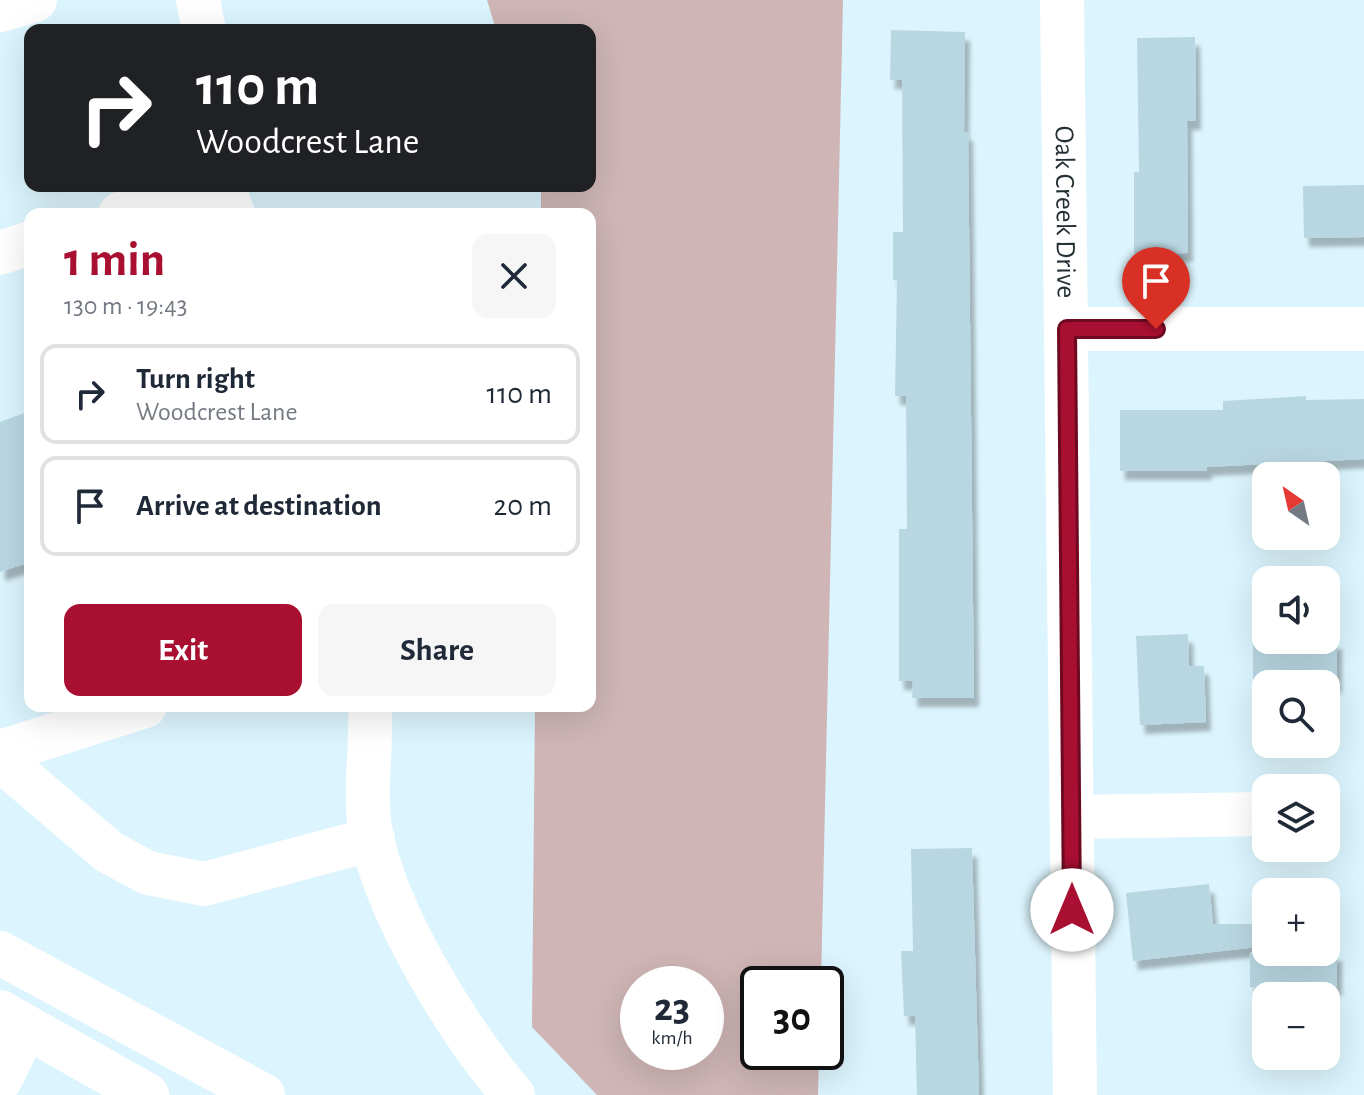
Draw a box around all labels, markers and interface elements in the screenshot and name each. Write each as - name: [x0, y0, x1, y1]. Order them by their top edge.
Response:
- icon: right: [64, 56, 168, 160]
- text: 110 m: [196, 59, 319, 115]
- text: Woodcrest Lane: [196, 124, 419, 160]
- street label: Oak Creek Drive: [1049, 125, 1080, 298]
- button: close: [472, 234, 556, 318]
- text: 1 min: [64, 237, 165, 285]
- pin: [1122, 247, 1190, 329]
- icon: arrive: [1134, 259, 1178, 303]
- text: 130 m · 19:43: [64, 293, 187, 319]
- text: Turn right: [136, 364, 255, 394]
- icon: right: [68, 372, 112, 416]
- text: 110 m: [487, 379, 552, 409]
- text: Woodcrest Lane: [136, 399, 297, 425]
- north arrow: [1252, 462, 1340, 550]
- map controls: [1252, 462, 1340, 1070]
- icon: arrive: [68, 484, 112, 528]
- text: Arrive at destination: [136, 491, 382, 521]
- text: 20 m: [494, 491, 552, 521]
- button: sound: [1252, 566, 1340, 654]
- button: Exit: [64, 604, 302, 696]
- button: Share: [318, 604, 556, 696]
- button: search: [1252, 670, 1340, 758]
- button: layers: [1252, 774, 1340, 862]
- position arrow: [1030, 868, 1114, 952]
- button: +: [1252, 878, 1340, 966]
- speed limit sign: 30: [740, 966, 844, 1070]
- button: −: [1252, 982, 1340, 1070]
- text: 23: [654, 988, 690, 1028]
- text: km/h: [651, 1028, 693, 1048]

